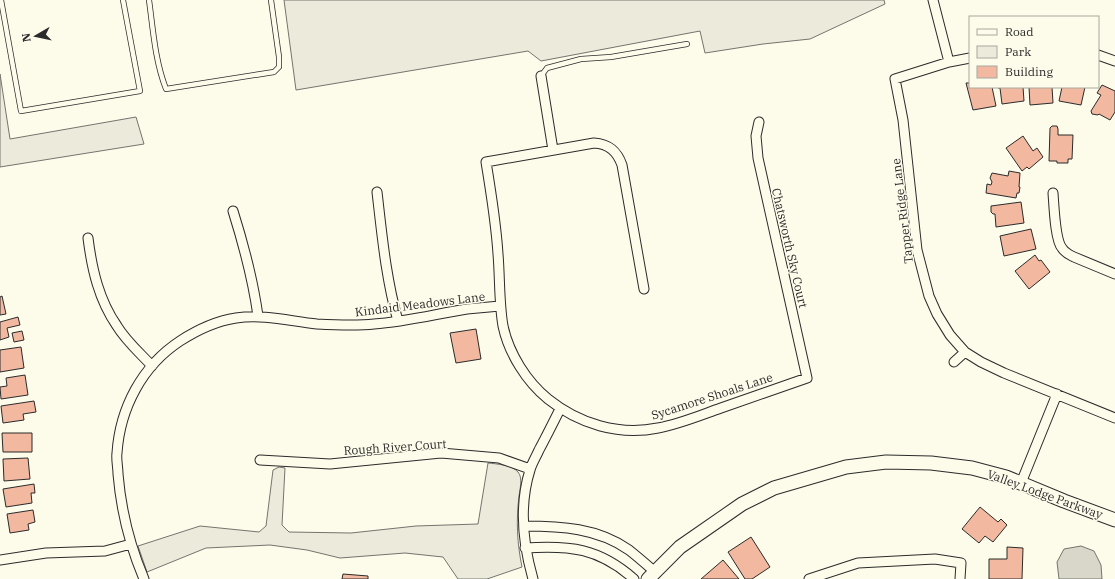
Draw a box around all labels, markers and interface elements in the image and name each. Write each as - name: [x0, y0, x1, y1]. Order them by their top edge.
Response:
- north arrow: [16, 16, 56, 56]
- legend: [969, 16, 1099, 88]
- text: Road: [1005, 24, 1034, 39]
- text: N: [18, 32, 34, 43]
- text: Park: [1005, 44, 1031, 59]
- text: Building: [1005, 64, 1053, 79]
- street label: Tapper Ridge Lane: [888, 158, 916, 264]
- street label: Chatsworth Sky Court: [769, 187, 811, 309]
- street label: Kindaid Meadows Lane: [354, 289, 486, 319]
- street label: Sycamore Shoals Lane: [649, 369, 775, 423]
- street label: Rough River Court: [343, 436, 447, 458]
- street label: Valley Lodge Parkway: [985, 466, 1105, 522]

